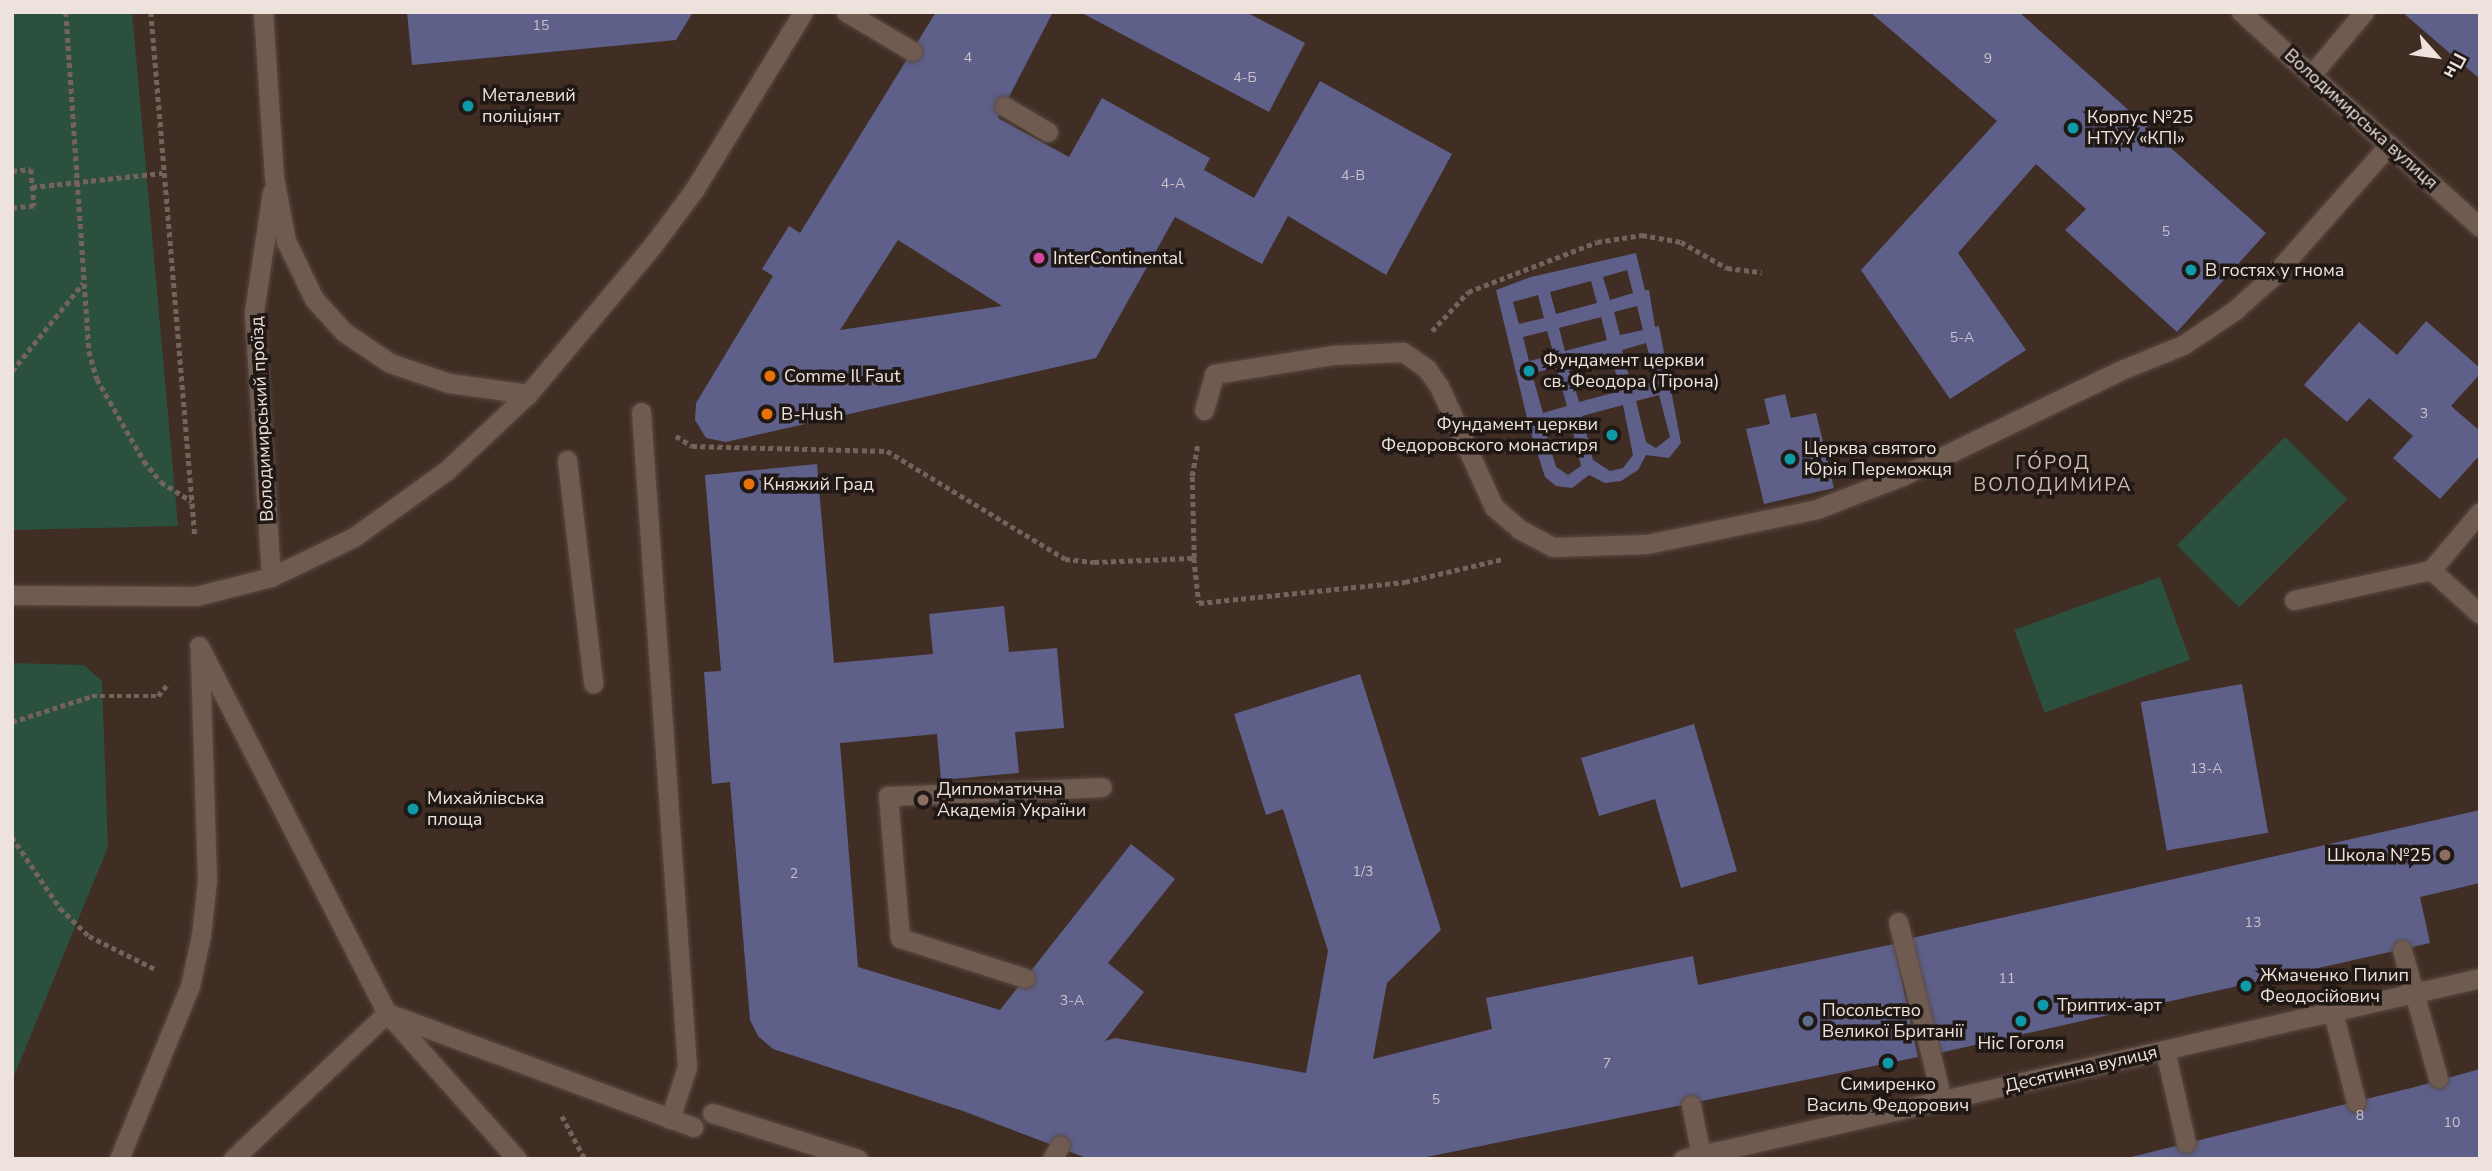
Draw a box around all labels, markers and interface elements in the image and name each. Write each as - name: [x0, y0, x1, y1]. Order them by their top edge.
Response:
- house number: 15: [533, 18, 549, 34]
- north arrow: [2401, 21, 2471, 91]
- street label: Володимирська вулиця: [2280, 44, 2442, 194]
- text: Пн: [2437, 48, 2472, 83]
- house number: 4: [964, 50, 972, 66]
- house number: 9: [1984, 51, 1992, 67]
- house number: 4-Б: [1233, 70, 1257, 86]
- place label: Металевий поліціянт: [482, 85, 576, 128]
- marker: Металевий поліціянт: [460, 98, 476, 114]
- place label: Корпус №25 НТУУ «КПІ»: [2087, 107, 2193, 150]
- marker: Корпус №25 НТУУ «КПІ»: [2065, 120, 2081, 136]
- house number: 4-В: [1341, 168, 1365, 184]
- house number: 4-А: [1161, 176, 1185, 192]
- house number: 5: [2162, 224, 2170, 240]
- place label: InterContinental: [1053, 247, 1183, 269]
- marker: InterContinental: [1031, 250, 1047, 266]
- place label: В гостях у гнома: [2205, 259, 2344, 281]
- marker: В гостях у гнома: [2183, 262, 2199, 278]
- street label: Володимирський проїзд: [246, 316, 278, 522]
- house number: 5-А: [1950, 330, 1974, 346]
- place label: Фундамент церкви св. Феодора (Тірона): [1543, 350, 1719, 392]
- marker: Фундамент церкви св. Феодора (Тірона): [1521, 363, 1537, 379]
- place label: Comme Il Faut: [784, 365, 901, 387]
- marker: Comme Il Faut: [762, 368, 778, 384]
- place label: B-Hush: [781, 403, 843, 425]
- marker: B-Hush: [759, 406, 775, 422]
- house number: 3: [2420, 406, 2428, 422]
- place label: Фундамент церкви Федоровского монастиря: [1381, 414, 1598, 457]
- marker: Фундамент церкви Федоровского монастиря: [1604, 427, 1620, 443]
- place label: Церква святого Юрія Переможця: [1804, 438, 1952, 480]
- marker: Церква святого Юрія Переможця: [1782, 451, 1798, 467]
- district label: ГО́РОД ВОЛОДИМИРА: [1975, 453, 2131, 497]
- place label: Княжий Град: [763, 473, 874, 495]
- marker: Княжий Град: [741, 476, 757, 492]
- house number: 13-А: [2190, 761, 2222, 777]
- place label: Дипломатична Академія України: [937, 779, 1086, 822]
- place label: Михайлівська площа: [427, 788, 545, 830]
- marker: Дипломатична Академія України: [915, 792, 931, 808]
- marker: Михайлівська площа: [405, 801, 421, 817]
- place label: Школа №25: [2327, 844, 2431, 866]
- marker: Школа №25: [2437, 847, 2453, 863]
- house number: 1/3: [1353, 864, 1373, 880]
- house number: 2: [790, 866, 798, 882]
- house number: 13: [2245, 915, 2261, 931]
- place label: Жмаченко Пилип Феодосійович: [2260, 965, 2409, 1007]
- house number: 11: [1999, 971, 2015, 987]
- marker: Жмаченко Пилип Феодосійович: [2238, 978, 2254, 994]
- house number: 3-А: [1060, 993, 1084, 1009]
- place label: Триптих-арт: [2057, 994, 2162, 1016]
- marker: Триптих-арт: [2035, 997, 2051, 1013]
- place label: Посольство Великої Британії: [1822, 1000, 1963, 1042]
- marker: Посольство Великої Британії: [1800, 1013, 1816, 1029]
- marker: Ніс Гоголя: [2013, 1013, 2029, 1029]
- place label: Ніс Гоголя: [1978, 1032, 2064, 1054]
- street label: Десятинна вулиця: [2003, 1041, 2159, 1097]
- marker: Симиренко Василь Федорович: [1880, 1055, 1896, 1071]
- house number: 7: [1603, 1056, 1611, 1072]
- place label: Симиренко Василь Федорович: [1807, 1074, 1969, 1116]
- house number: 5: [1432, 1092, 1440, 1108]
- house number: 8: [2356, 1108, 2364, 1124]
- house number: 10: [2444, 1115, 2460, 1131]

